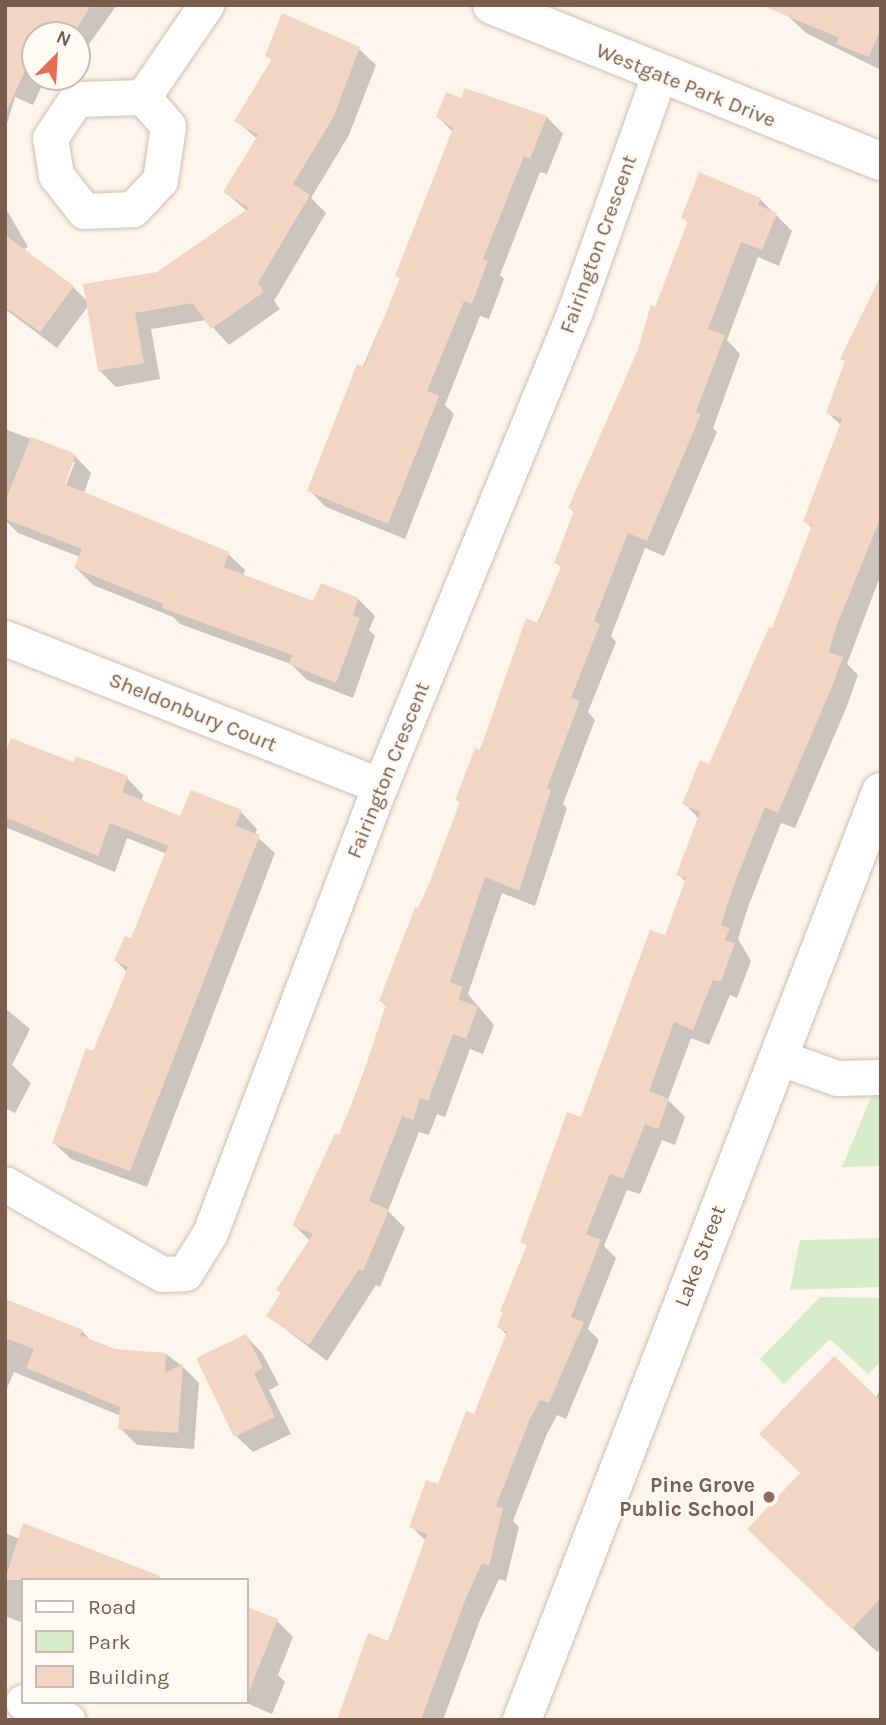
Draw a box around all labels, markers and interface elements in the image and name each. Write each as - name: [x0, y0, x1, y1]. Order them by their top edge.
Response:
- north arrow: [21, 21, 91, 91]
- text: N: [53, 26, 74, 51]
- street label: Westgate Park Drive: [592, 37, 780, 133]
- street label: Fairington Crescent: [554, 151, 642, 337]
- street label: Sheldonbury Court: [105, 667, 281, 757]
- street label: Fairington Crescent: [341, 678, 435, 862]
- street label: Lake Street: [669, 1202, 731, 1310]
- place label: Pine Grove Public School: [619, 1472, 755, 1522]
- marker: Pine Grove Public School: [761, 1489, 777, 1505]
- legend: [21, 1578, 248, 1704]
- text: Road: [88, 1595, 136, 1619]
- text: Park: [88, 1630, 131, 1654]
- text: Building: [88, 1665, 169, 1689]

